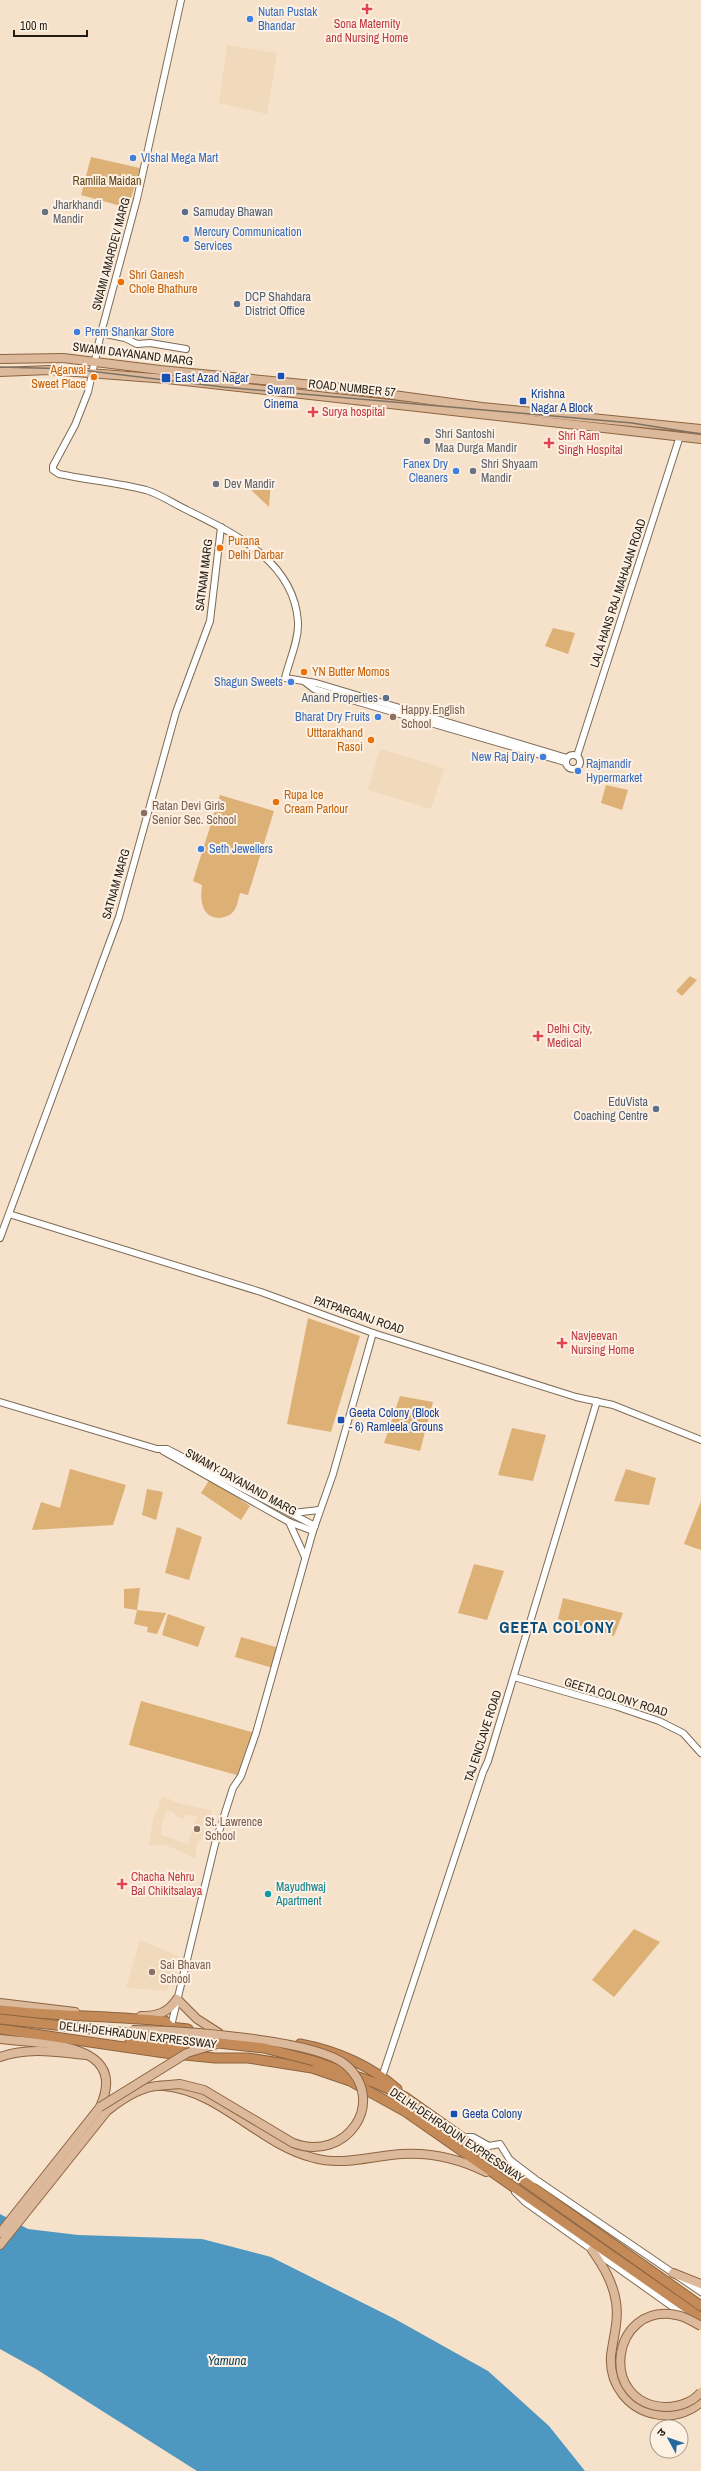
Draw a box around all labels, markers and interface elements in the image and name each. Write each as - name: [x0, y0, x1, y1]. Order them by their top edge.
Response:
- marker: Sona Maternity and Nursing Home: [361, 3, 373, 15]
- place label: Nutan Pustak Bhandar: [258, 4, 317, 34]
- scale bar: [14, 12, 87, 38]
- marker: Nutan Pustak Bhandar: [245, 14, 255, 24]
- place label: Sona Maternity and Nursing Home: [326, 16, 408, 46]
- text: 100 m: [20, 18, 47, 34]
- place label: VIshal Mega Mart: [141, 150, 218, 166]
- marker: VIshal Mega Mart: [128, 153, 138, 163]
- park label: Ramlila Maidan: [73, 173, 141, 189]
- street label: SWAMI AMARDEV MARG: [88, 196, 134, 312]
- place label: Jharkhandi Mandir: [53, 197, 102, 227]
- place label: Samuday Bhawan: [193, 204, 273, 220]
- marker: Jharkhandi Mandir: [40, 207, 50, 217]
- marker: Samuday Bhawan: [180, 207, 190, 217]
- place label: Mercury Communication Services: [194, 224, 302, 254]
- marker: Mercury Communication Services: [181, 234, 191, 244]
- place label: Shri Ganesh Chole Bhathure: [129, 267, 197, 297]
- marker: Shri Ganesh Chole Bhathure: [116, 277, 126, 287]
- place label: DCP Shahdara District Office: [245, 289, 312, 319]
- marker: DCP Shahdara District Office: [232, 299, 242, 309]
- place label: Prem Shankar Store: [85, 324, 174, 340]
- marker: Prem Shankar Store: [72, 327, 82, 337]
- street label: SWAMI DAYANAND MARG: [72, 339, 194, 369]
- place label: Agarwal Sweet Place: [31, 362, 86, 392]
- place label: East Azad Nagar: [175, 370, 250, 386]
- marker: Swarn Cinema: [276, 371, 286, 381]
- marker: Agarwal Sweet Place: [89, 372, 99, 382]
- marker: East Azad Nagar: [160, 372, 172, 384]
- street label: ROAD NUMBER 57: [308, 375, 397, 401]
- place label: Swarn Cinema: [264, 382, 299, 412]
- place label: Krishna Nagar A Block: [531, 386, 593, 416]
- marker: Krishna Nagar A Block: [518, 396, 528, 406]
- place label: Surya hospital: [322, 404, 385, 420]
- marker: Surya hospital: [307, 406, 319, 418]
- place label: Shri Santoshi Maa Durga Mandir: [435, 426, 518, 456]
- place label: Shri Ram Singh Hospital: [558, 428, 623, 458]
- marker: Shri Santoshi Maa Durga Mandir: [422, 436, 432, 446]
- marker: Shri Ram Singh Hospital: [543, 437, 555, 449]
- place label: Fanex Dry Cleaners: [403, 456, 448, 486]
- place label: Shri Shyaam Mandir: [481, 456, 538, 486]
- marker: Fanex Dry Cleaners: [451, 466, 461, 476]
- marker: Shri Shyaam Mandir: [468, 466, 478, 476]
- place label: Dev Mandir: [224, 476, 276, 492]
- marker: Dev Mandir: [211, 479, 221, 489]
- street label: LALA HANS RAJ MAHAJAN ROAD: [586, 516, 650, 670]
- place label: Purana Delhi Darbar: [228, 533, 285, 563]
- street label: SATNAM MARG: [192, 538, 216, 612]
- marker: Purana Delhi Darbar: [215, 543, 225, 553]
- place label: YN Butter Momos: [312, 664, 390, 680]
- marker: YN Butter Momos: [299, 667, 309, 677]
- place label: Shagun Sweets: [214, 674, 283, 690]
- marker: Shagun Sweets: [286, 677, 296, 687]
- place label: Anand Properties: [300, 690, 378, 706]
- marker: Anand Properties: [381, 693, 391, 703]
- place label: Happy English School: [401, 702, 465, 732]
- place label: Bharat Dry Fruits: [295, 709, 370, 725]
- marker: Bharat Dry Fruits: [373, 712, 383, 722]
- marker: Happy English School: [388, 712, 398, 722]
- place label: Utttarakhand Rasoi: [307, 725, 363, 755]
- marker: Utttarakhand Rasoi: [366, 735, 376, 745]
- place label: New Raj Dairy: [472, 749, 535, 765]
- marker: New Raj Dairy: [538, 752, 548, 762]
- place label: Rajmandir Hypermarket: [586, 756, 643, 786]
- marker: Rajmandir Hypermarket: [573, 766, 583, 776]
- place label: Rupa Ice Cream Parlour: [284, 787, 349, 817]
- marker: Rupa Ice Cream Parlour: [271, 797, 281, 807]
- place label: Ratan Devi Girls Senior Sec. School: [152, 798, 236, 828]
- marker: Ratan Devi Girls Senior Sec. School: [139, 808, 149, 818]
- place label: Seth Jewellers: [209, 841, 273, 857]
- marker: Seth Jewellers: [196, 844, 206, 854]
- street label: SATNAM MARG: [98, 847, 134, 921]
- place label: Delhi City, Medical: [547, 1021, 592, 1051]
- marker: Delhi City, Medical: [532, 1030, 544, 1042]
- place label: EduVista Coaching Centre: [574, 1094, 649, 1124]
- marker: EduVista Coaching Centre: [651, 1104, 661, 1114]
- street label: PATPARGANJ ROAD: [312, 1292, 406, 1338]
- place label: Navjeevan Nursing Home: [571, 1328, 634, 1358]
- marker: Navjeevan Nursing Home: [556, 1337, 568, 1349]
- place label: Geeta Colony (Block - 6) Ramleela Grouns: [349, 1405, 443, 1435]
- marker: Geeta Colony (Block - 6) Ramleela Grouns: [336, 1415, 346, 1425]
- street label: SWAMY DAYANAND MARG: [183, 1445, 299, 1519]
- district label: GEETA COLONY: [499, 1616, 615, 1638]
- street label: GEETA COLONY ROAD: [562, 1674, 670, 1720]
- street label: TAJ ENCLAVE ROAD: [461, 1688, 505, 1784]
- place label: St. Lawrence School: [205, 1814, 262, 1844]
- marker: St. Lawrence School: [192, 1824, 202, 1834]
- place label: Chacha Nehru Bal Chikitsalaya: [131, 1869, 203, 1899]
- marker: Chacha Nehru Bal Chikitsalaya: [116, 1878, 128, 1890]
- place label: Mayudhwaj Apartment: [275, 1879, 326, 1909]
- marker: Mayudhwaj Apartment: [263, 1889, 273, 1899]
- place label: Sai Bhavan School: [160, 1957, 211, 1987]
- marker: Sai Bhavan School: [147, 1967, 157, 1977]
- street label: DELHI-DEHRADUN EXPRESSWAY: [58, 2017, 218, 2053]
- street label: DELHI-DEHRADUN EXPRESSWAY: [387, 2084, 528, 2186]
- place label: Geeta Colony: [462, 2106, 522, 2122]
- marker: Geeta Colony: [449, 2109, 459, 2119]
- water label: Yamuna: [208, 2352, 246, 2369]
- north arrow: [649, 2419, 689, 2459]
- text: उ: [654, 2425, 669, 2440]

